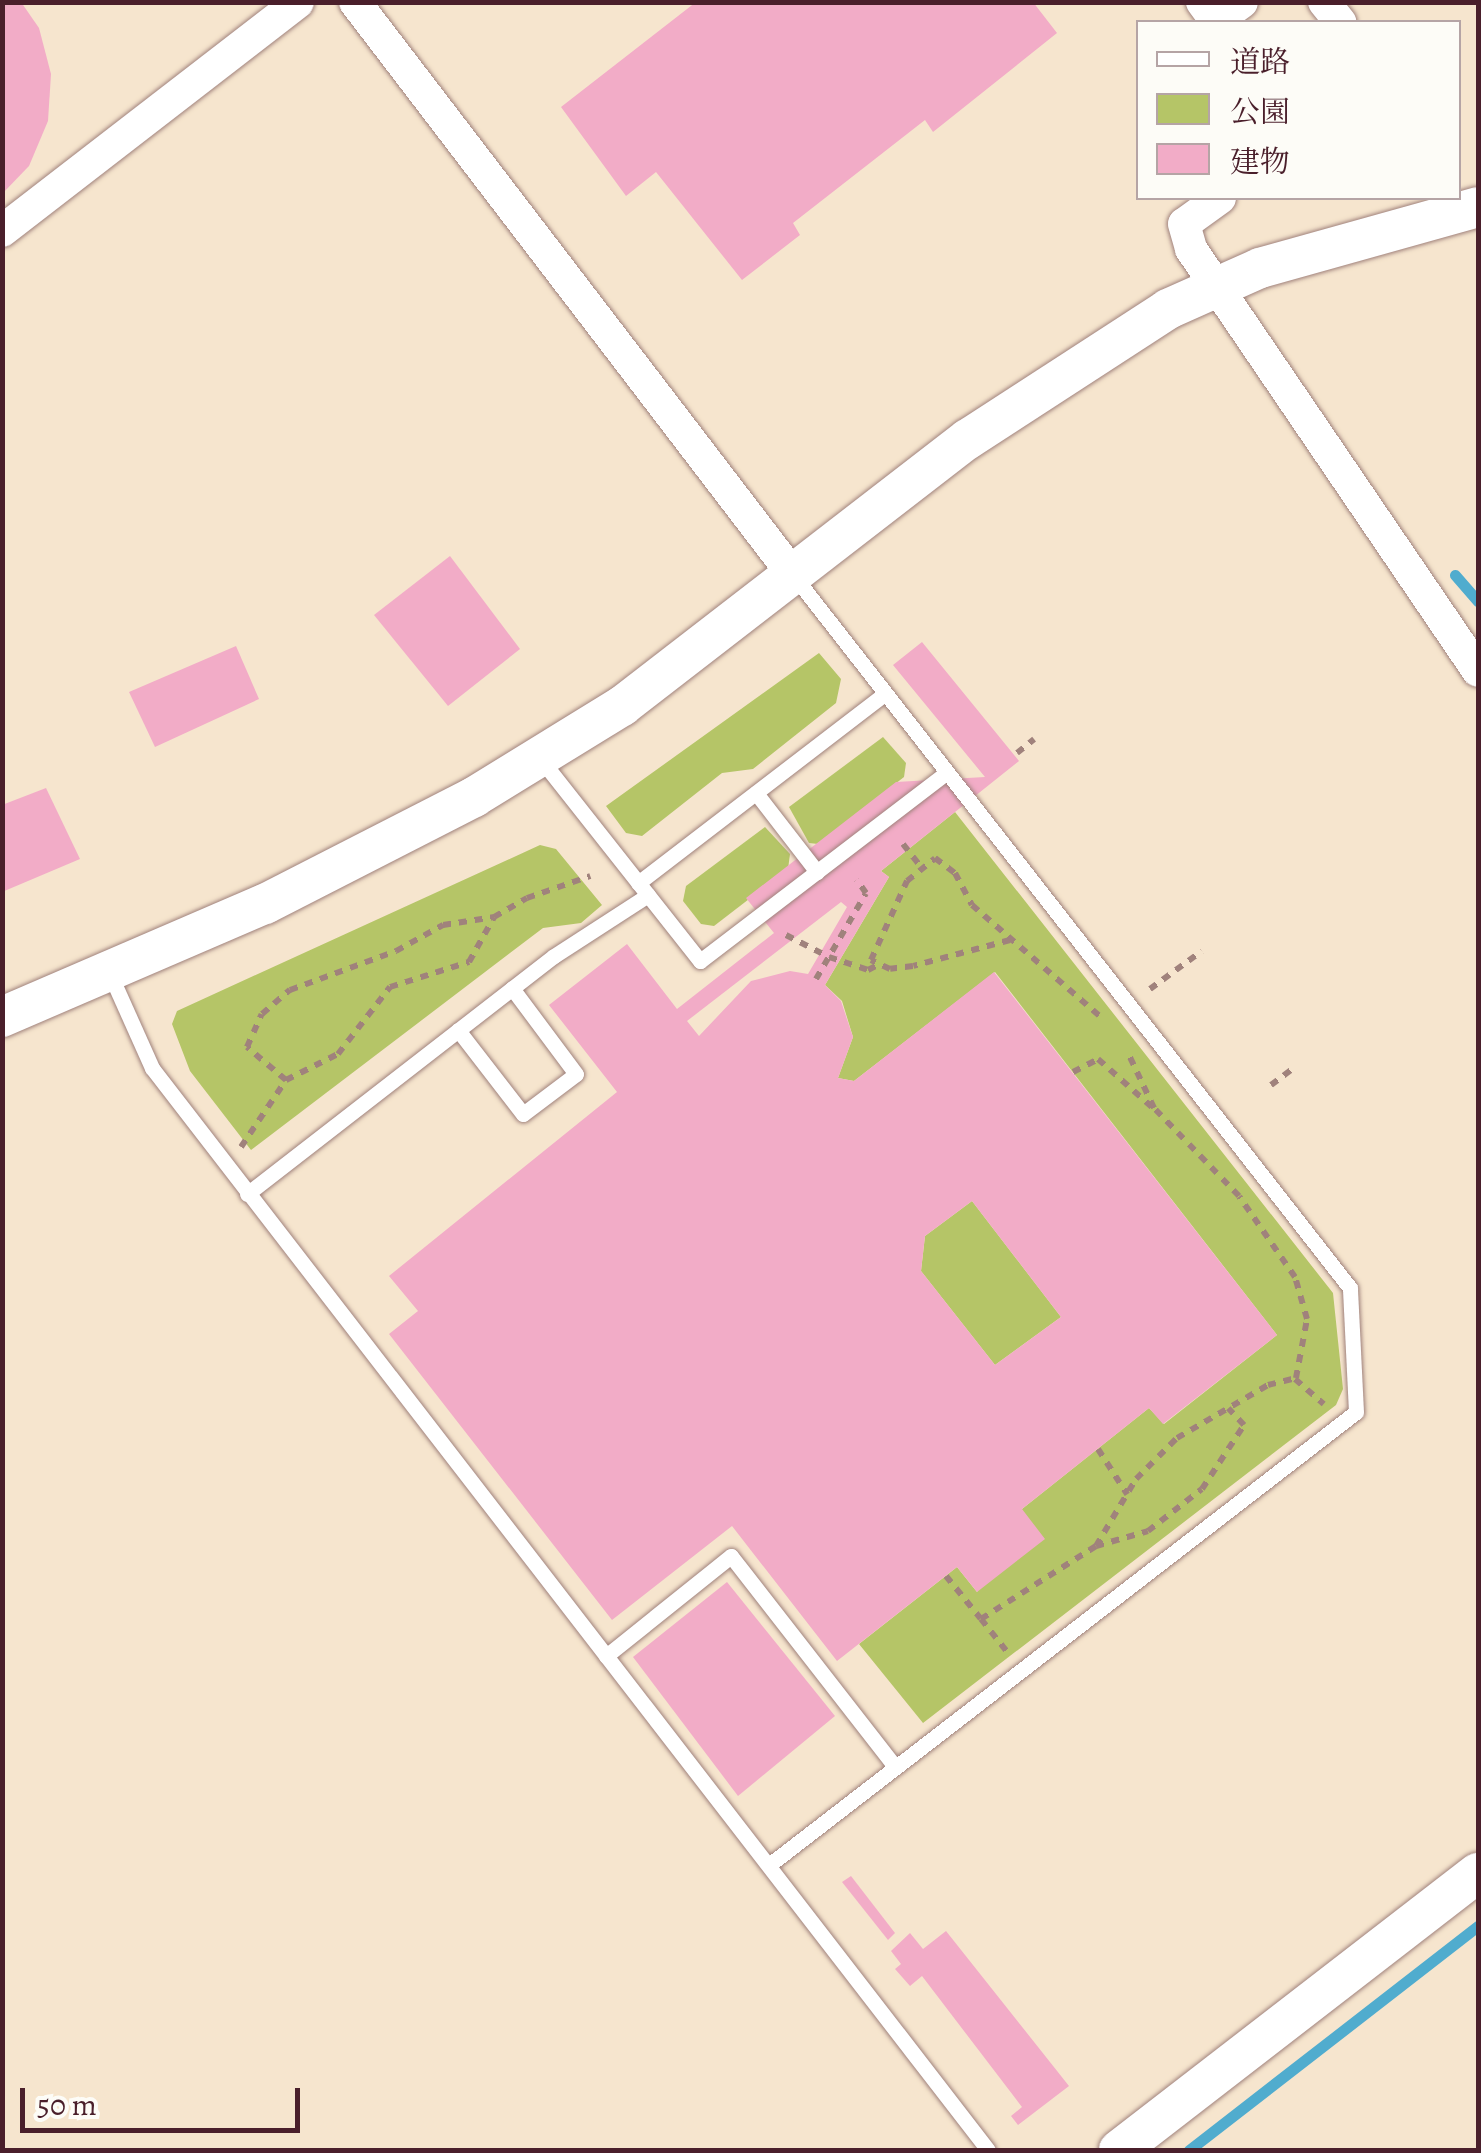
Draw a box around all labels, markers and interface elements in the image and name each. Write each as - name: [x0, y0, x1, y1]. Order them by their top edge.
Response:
- legend: [1136, 20, 1461, 200]
- text: 道路: [1230, 42, 1290, 82]
- text: 公園: [1230, 92, 1290, 132]
- text: 建物: [1230, 142, 1290, 182]
- scale bar: [25, 2068, 305, 2130]
- text: 50 m: [37, 2085, 97, 2125]

